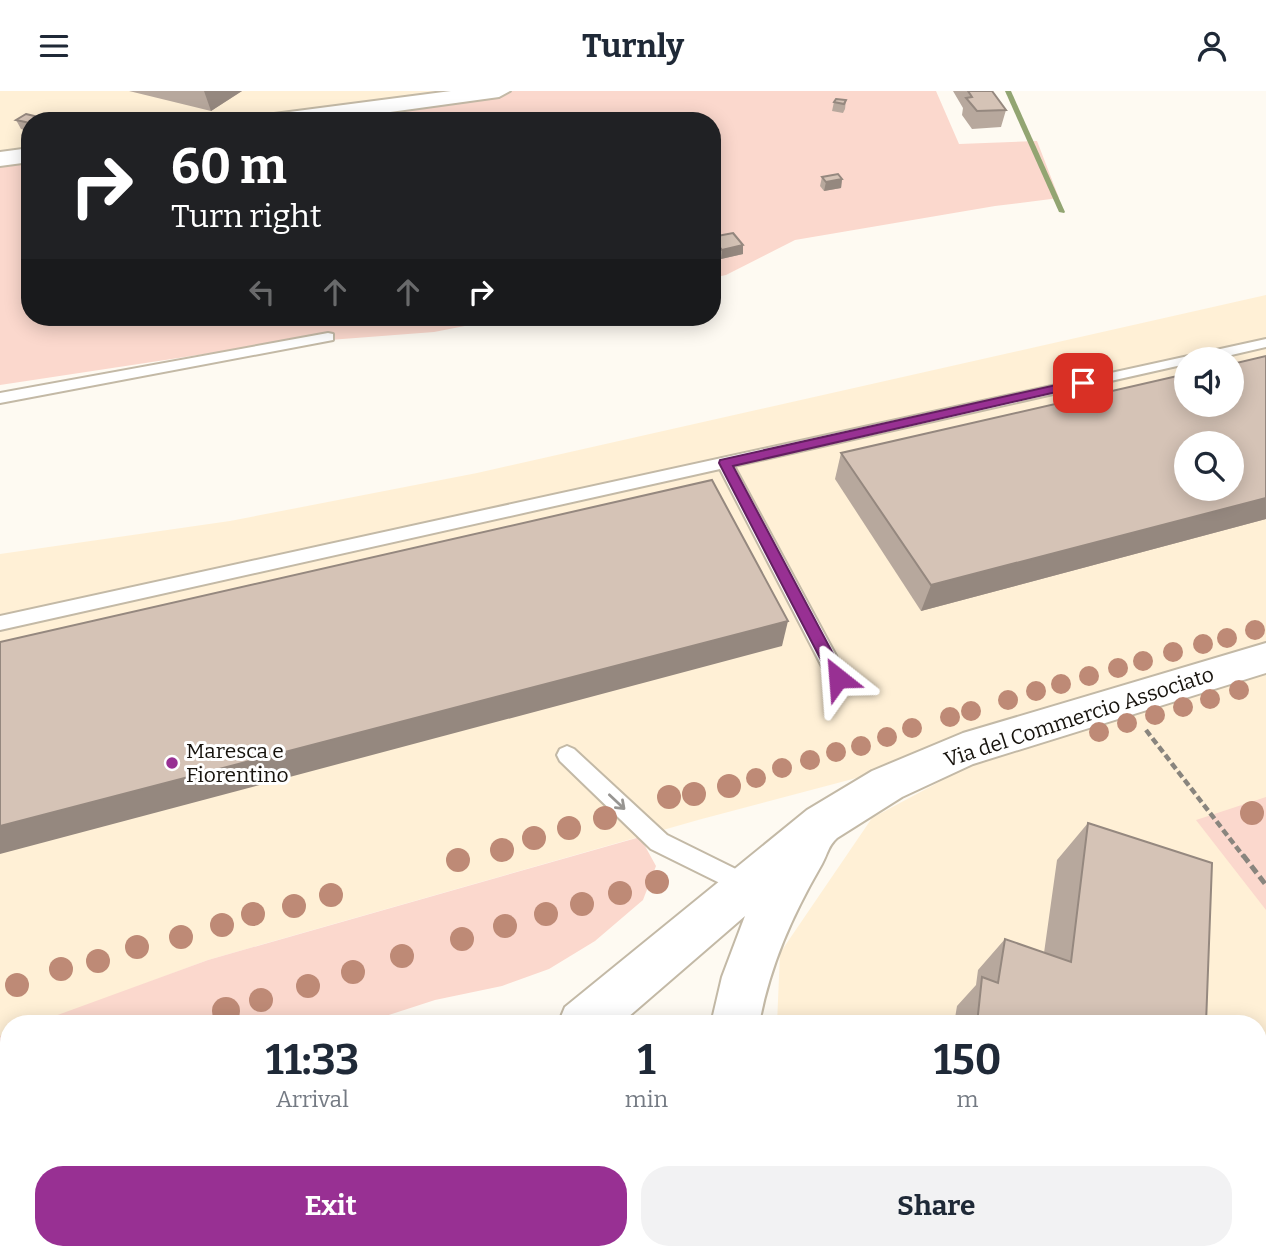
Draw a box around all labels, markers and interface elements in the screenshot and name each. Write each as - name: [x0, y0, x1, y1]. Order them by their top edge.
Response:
- icon: menu: [35, 27, 73, 65]
- text: Turnly: [582, 27, 684, 65]
- icon: person: [1193, 27, 1231, 65]
- text: 60 m: [171, 137, 287, 196]
- icon: right: [56, 140, 147, 231]
- text: Turn right: [171, 197, 322, 235]
- icon: left: [243, 273, 281, 311]
- icon: ahead: [316, 273, 354, 311]
- icon: ahead: [389, 273, 427, 311]
- icon: right: [462, 273, 500, 311]
- map controls: [1174, 347, 1244, 501]
- button: sound: [1174, 347, 1244, 417]
- pin: [1053, 353, 1113, 413]
- icon: arrive: [1064, 364, 1102, 402]
- button: search: [1174, 431, 1244, 501]
- position arrow: [801, 641, 875, 715]
- street label: Via del Commercio Associato: [941, 661, 1217, 773]
- place label: Maresca e Fiorentino: [186, 738, 289, 788]
- marker: Maresca e Fiorentino: [164, 755, 180, 771]
- one-way arrow: [608, 793, 625, 810]
- text: 11:33: [266, 1035, 359, 1085]
- text: 1: [637, 1035, 656, 1085]
- text: 150: [934, 1035, 1001, 1085]
- text: Arrival: [276, 1085, 349, 1113]
- text: min: [625, 1085, 668, 1113]
- text: m: [957, 1085, 979, 1113]
- button: Exit: [35, 1166, 627, 1246]
- button: Share: [641, 1166, 1232, 1246]

